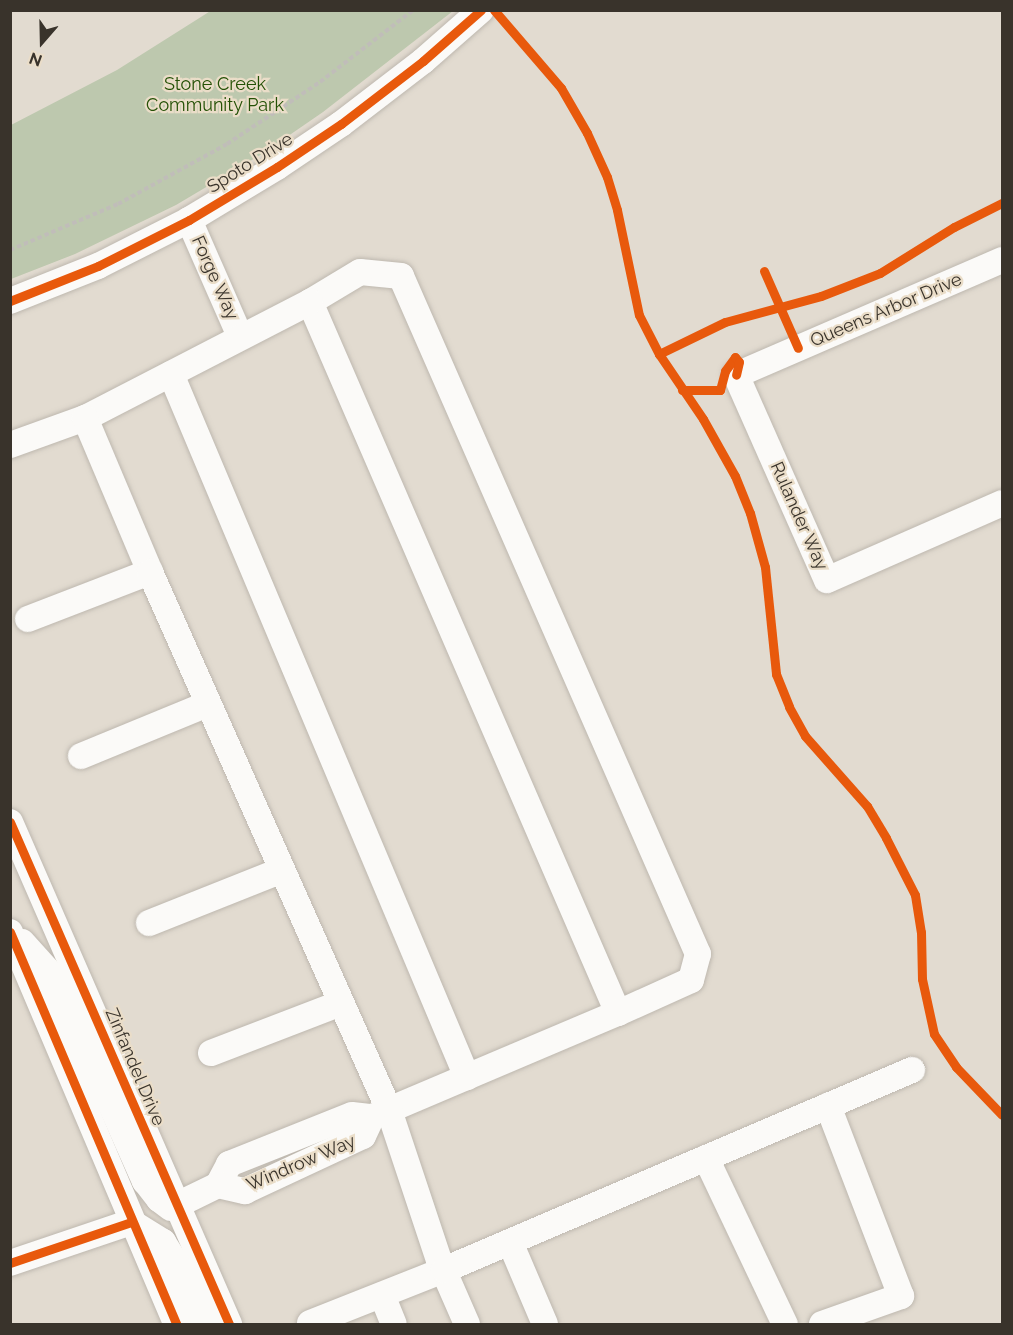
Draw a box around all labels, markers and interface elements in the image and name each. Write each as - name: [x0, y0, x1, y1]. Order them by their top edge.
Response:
- north arrow: [12, 12, 72, 72]
- text: N: [27, 48, 45, 70]
- park label: Stone Creek Community Park: [146, 74, 284, 116]
- street label: Spoto Drive: [203, 128, 297, 198]
- street label: Forge Way: [187, 232, 243, 324]
- street label: Queens Arbor Drive: [807, 268, 965, 352]
- street label: Rulander Way: [765, 458, 833, 574]
- street label: Zinfandel Drive: [100, 1005, 170, 1129]
- street label: Windrow Way: [243, 1130, 359, 1196]

